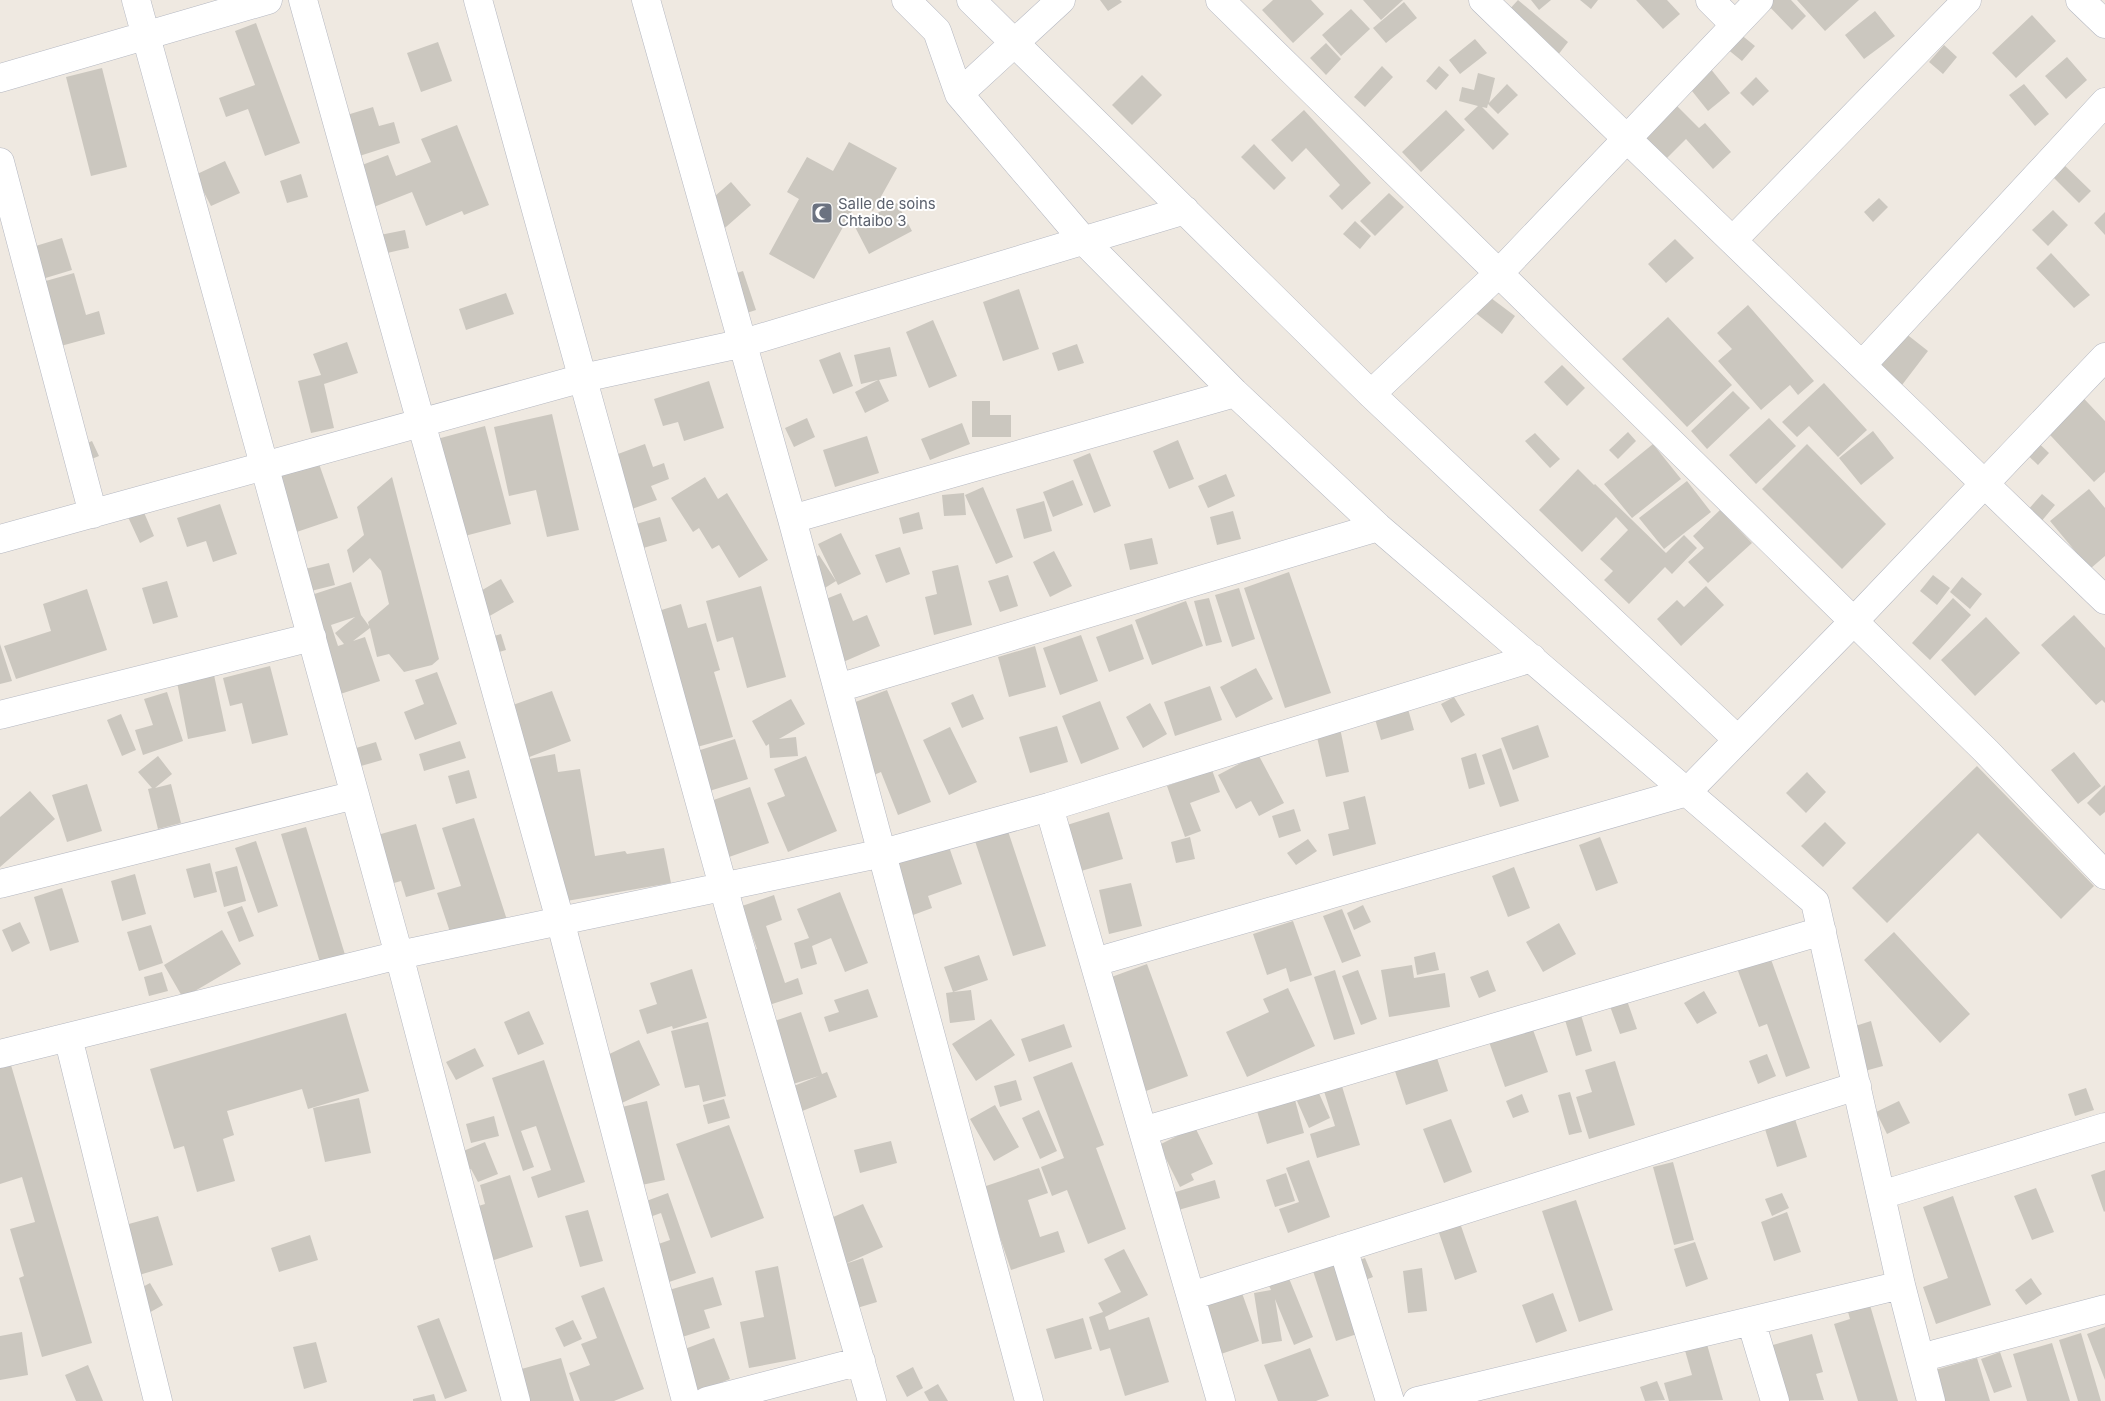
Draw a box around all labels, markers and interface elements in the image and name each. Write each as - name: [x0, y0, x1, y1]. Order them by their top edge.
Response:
- place label: Salle de soins Chtaibo 3: [838, 194, 936, 230]
- mosque icon: Salle de soins Chtaibo 3: [810, 201, 834, 225]

